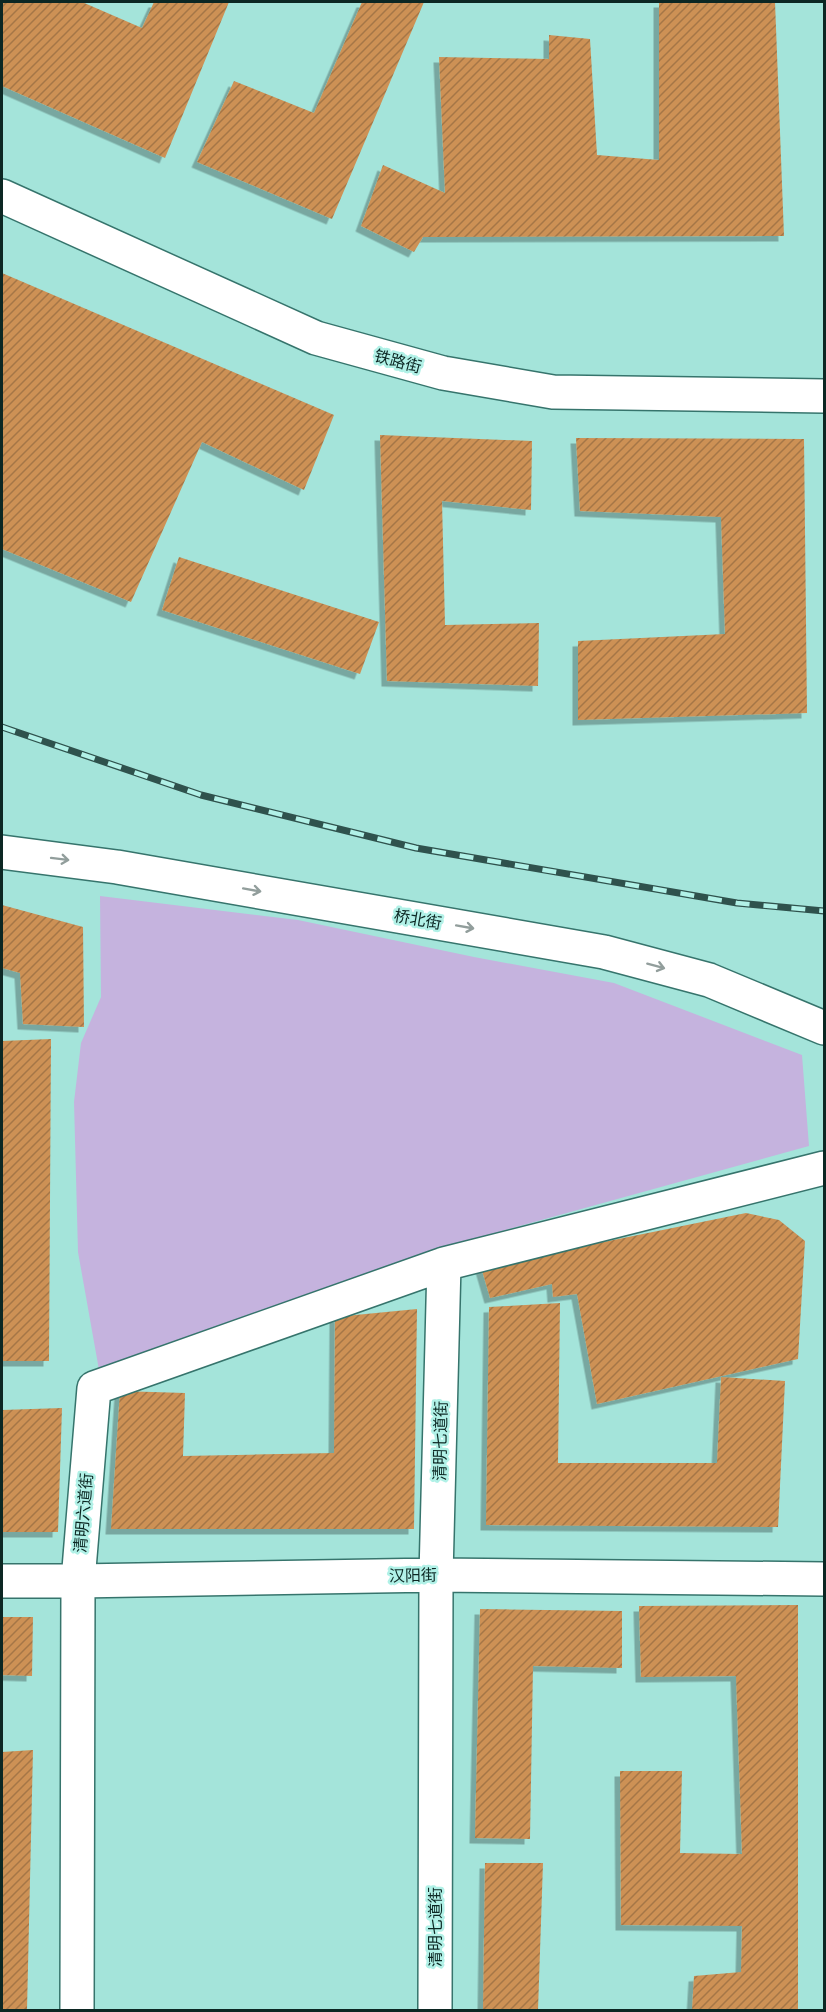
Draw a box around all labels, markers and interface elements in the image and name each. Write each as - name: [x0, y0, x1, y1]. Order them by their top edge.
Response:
- street label: 铁路街: [372, 343, 424, 379]
- one-way arrow: [49, 854, 69, 865]
- one-way arrow: [242, 885, 261, 896]
- street label: 桥北街: [392, 903, 444, 935]
- one-way arrow: [455, 922, 474, 933]
- one-way arrow: [646, 960, 665, 972]
- street label: 清明七道街: [427, 1401, 453, 1481]
- street label: 清明六道街: [68, 1472, 98, 1554]
- street label: 汉阳街: [389, 1563, 437, 1587]
- street label: 清明七道街: [423, 1887, 447, 1967]

